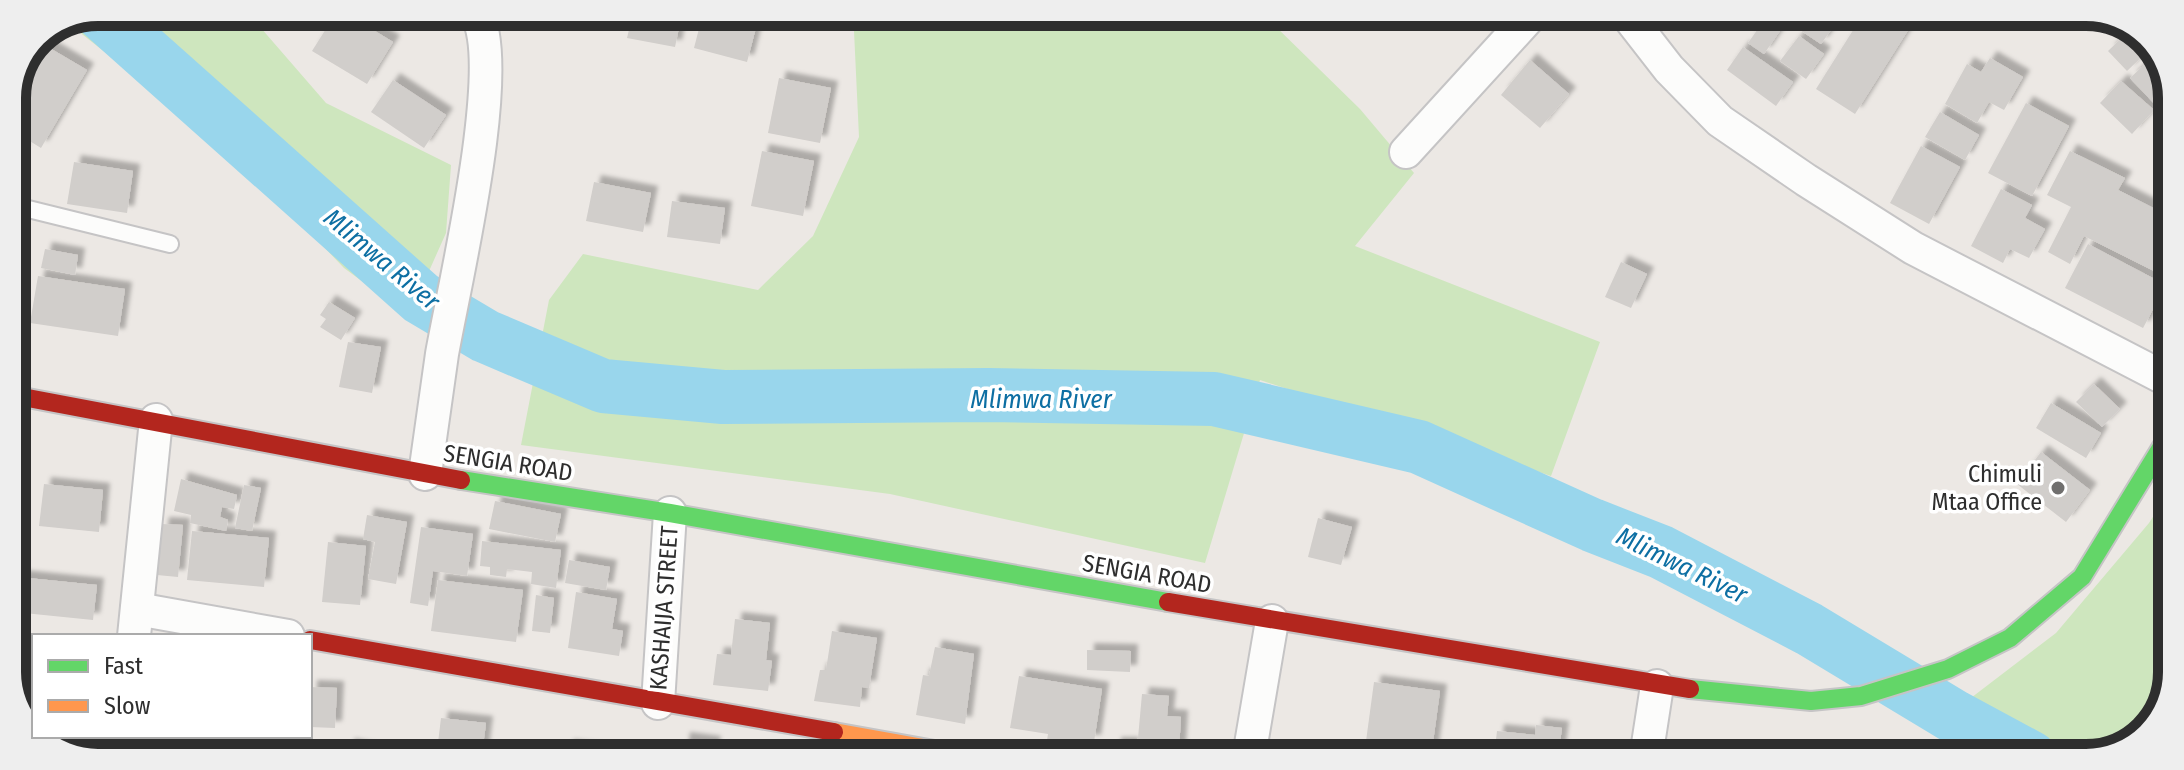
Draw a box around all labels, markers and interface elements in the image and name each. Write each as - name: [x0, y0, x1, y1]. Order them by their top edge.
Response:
- water label: Mlimwa River: [318, 202, 447, 317]
- water label: Mlimwa River: [970, 384, 1113, 415]
- street label: SENGIA ROAD: [441, 439, 575, 487]
- place label: Chimuli Mtaa Office: [1932, 460, 2042, 516]
- marker: Chimuli Mtaa Office: [2049, 479, 2067, 497]
- water label: Mlimwa River: [1611, 521, 1753, 611]
- street label: KASHAIJA STREET: [644, 525, 684, 691]
- street label: SENGIA ROAD: [1080, 549, 1214, 599]
- legend: [32, 634, 312, 738]
- text: Fast: [104, 652, 143, 680]
- text: Slow: [104, 692, 151, 720]

